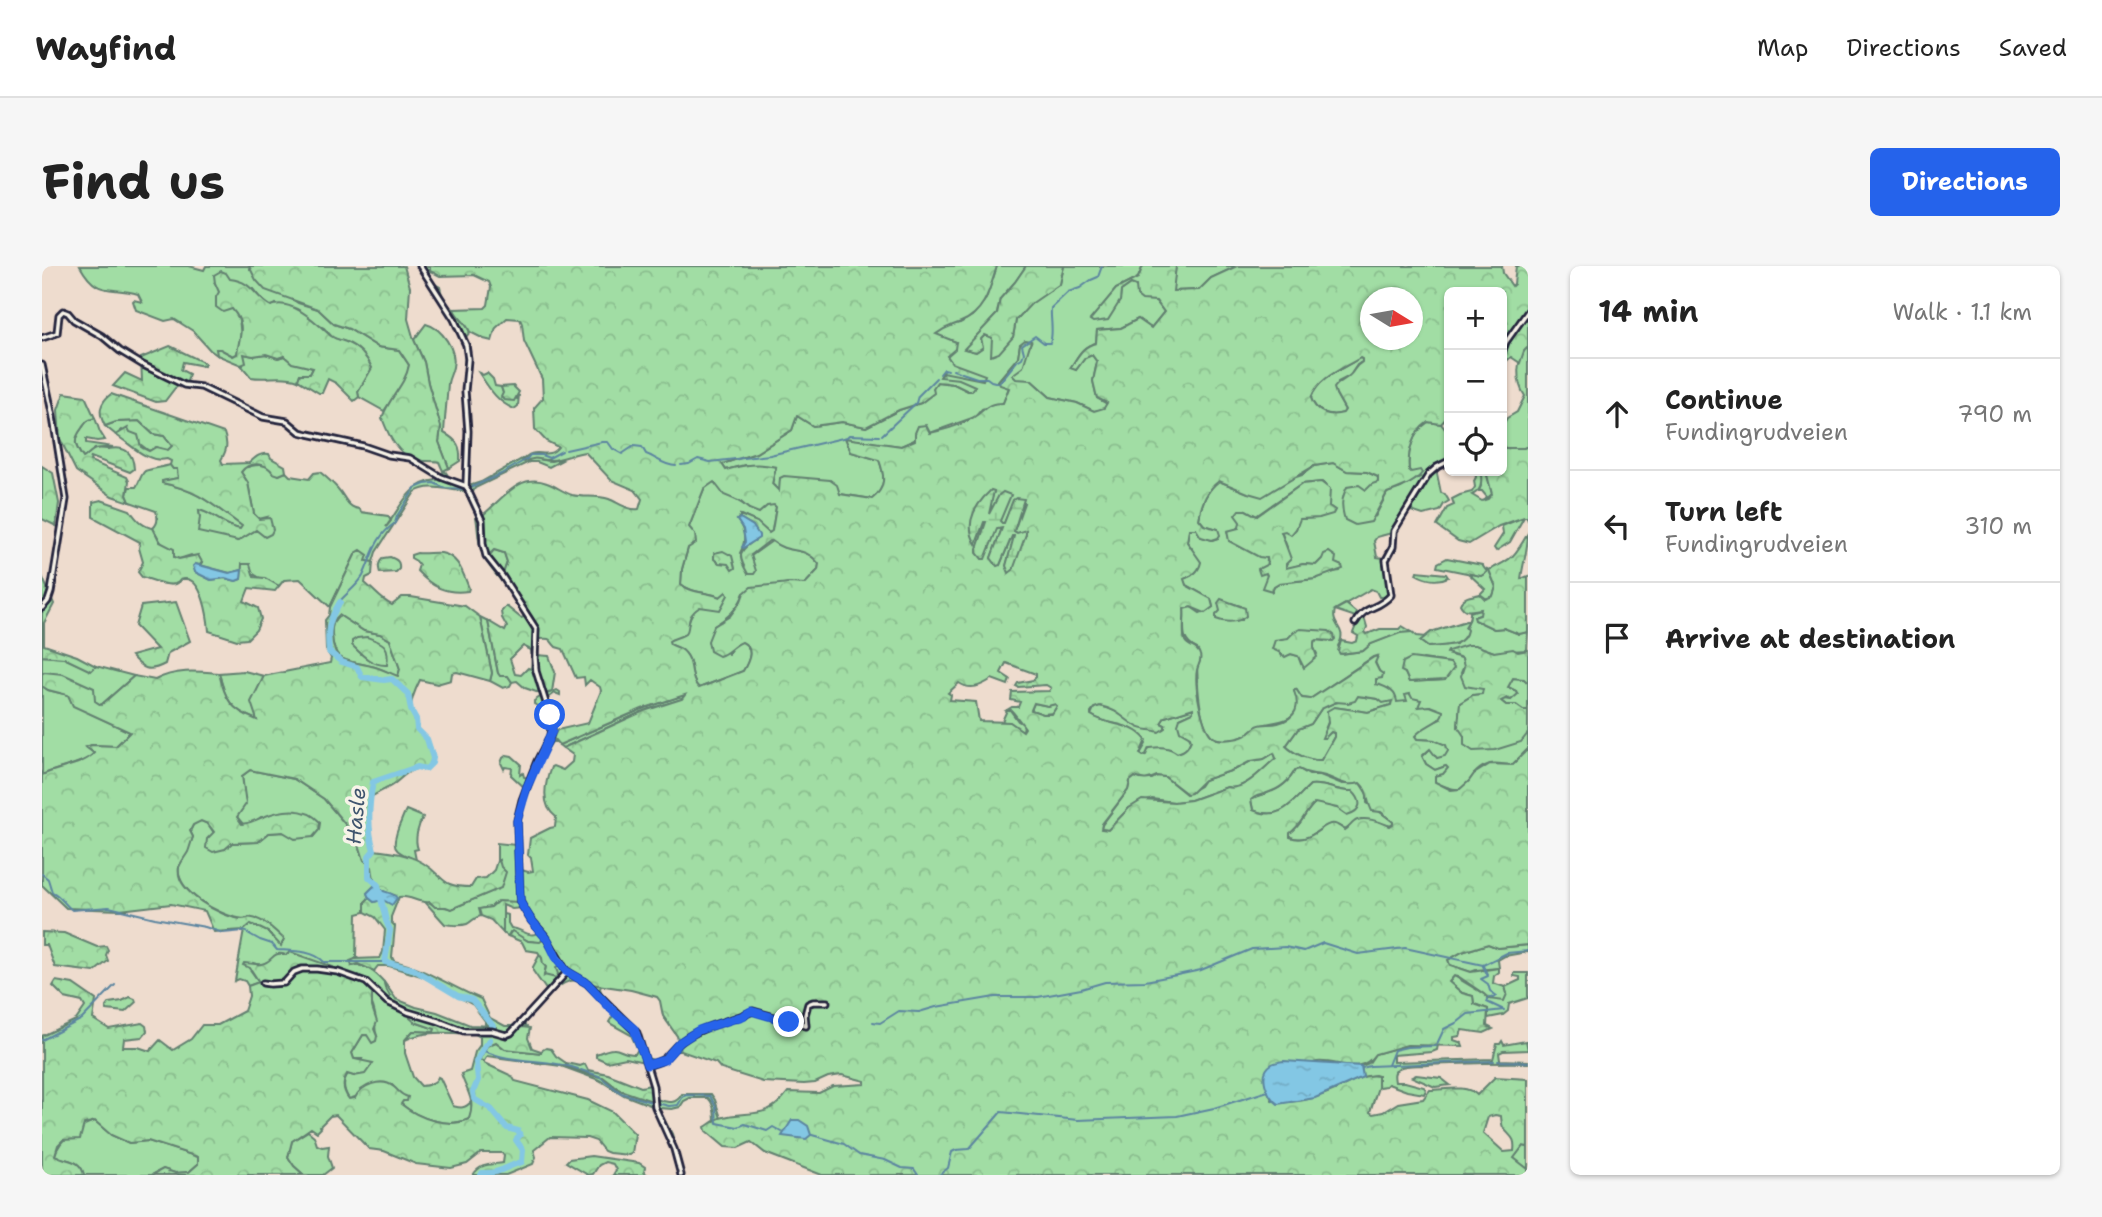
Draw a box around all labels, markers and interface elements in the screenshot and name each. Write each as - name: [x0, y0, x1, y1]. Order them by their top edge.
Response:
- text: Wayfind: [35, 26, 176, 71]
- text: Map: [1757, 32, 1808, 64]
- text: Directions: [1846, 32, 1961, 64]
- text: Saved: [1999, 32, 2067, 64]
- button: Directions: [1870, 148, 2060, 216]
- text: Find us: [42, 149, 225, 215]
- north arrow: [1360, 287, 1423, 350]
- map controls: [1444, 287, 1507, 476]
- button: +: [1444, 287, 1507, 350]
- text: 14 min: [1598, 291, 1698, 332]
- text: Walk · 1.1 km: [1893, 297, 2032, 327]
- button: −: [1444, 350, 1507, 413]
- text: Continue: [1665, 382, 1783, 417]
- icon: ahead: [1598, 395, 1636, 433]
- text: 790 m: [1957, 399, 2032, 429]
- button: locate: [1444, 413, 1507, 476]
- text: Fundingrudveien: [1665, 417, 1848, 447]
- text: Turn left: [1665, 494, 1782, 529]
- icon: left: [1598, 507, 1636, 545]
- text: 310 m: [1964, 511, 2032, 541]
- text: Fundingrudveien: [1665, 529, 1848, 559]
- icon: arrive: [1598, 619, 1636, 657]
- text: Arrive at destination: [1665, 621, 1955, 656]
- route start: [534, 699, 565, 730]
- water label: Hasle: [340, 786, 372, 846]
- route end: [773, 1006, 804, 1037]

